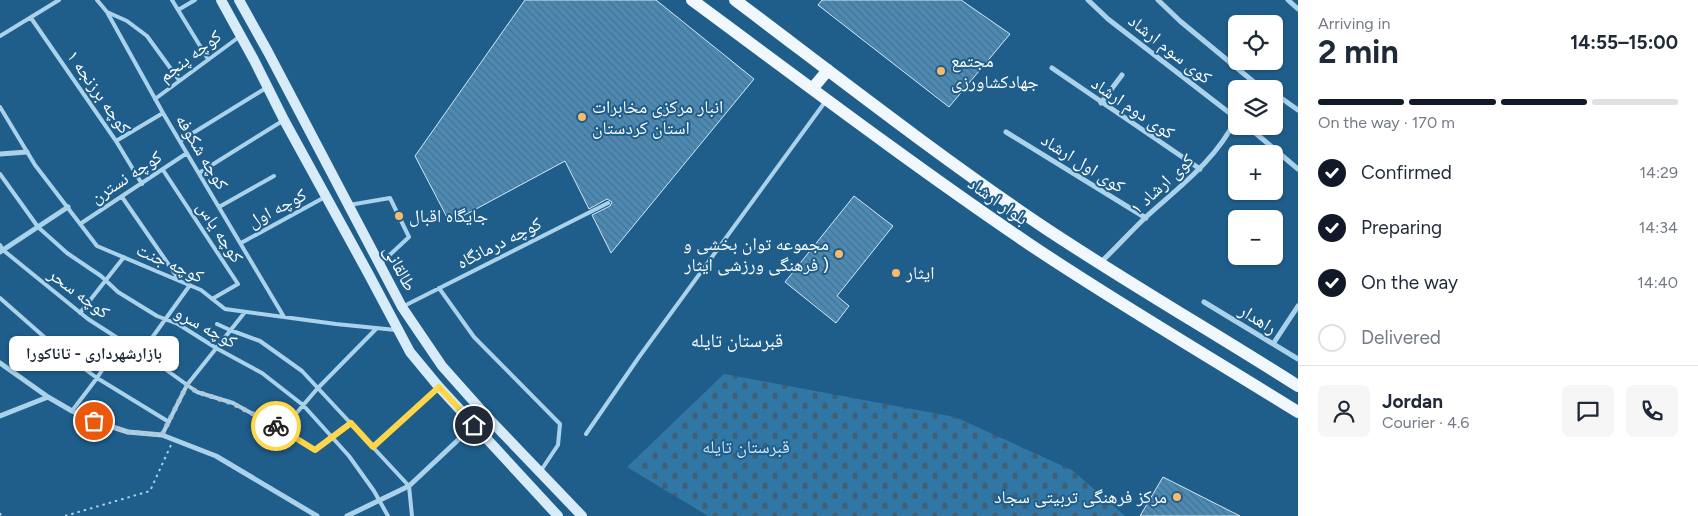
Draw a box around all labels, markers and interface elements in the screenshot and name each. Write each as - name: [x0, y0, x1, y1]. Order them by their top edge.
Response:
- street label: کوی سوم ارشاد: [1123, 10, 1217, 90]
- text: Arriving in: [1318, 14, 1390, 33]
- map controls: [1228, 15, 1283, 265]
- button: locate: [1228, 15, 1283, 70]
- street label: کوچه پنجم: [154, 25, 227, 88]
- text: 14:55–15:00: [1570, 31, 1678, 54]
- text: 2 min: [1318, 33, 1399, 71]
- street label: کوچه برزنجه ۱: [62, 46, 136, 138]
- place label: مجتمع جهادکشاورزی: [951, 50, 1039, 93]
- marker: مجتمع جهادکشاورزی: [935, 65, 947, 77]
- street label: کوی دوم ارشاد: [1087, 72, 1179, 145]
- button: layers: [1228, 80, 1283, 135]
- place label: انبار مرکزی مخابرات استان کردستان: [592, 96, 723, 139]
- street label: کوچه شکوفه: [171, 110, 233, 194]
- marker: انبار مرکزی مخابرات استان کردستان: [576, 111, 588, 123]
- text: On the way · 170 m: [1318, 113, 1455, 132]
- street label: کوی اول ارشاد: [1037, 129, 1129, 198]
- street label: کوچه نسترن: [86, 145, 166, 208]
- button: +: [1228, 145, 1283, 200]
- street label: کوی ارشاد ۱: [1126, 149, 1199, 219]
- icon: check: [1318, 159, 1346, 187]
- text: Confirmed: [1361, 161, 1452, 184]
- text: 14:29: [1639, 163, 1678, 182]
- street label: بلوار ارشاد: [964, 172, 1032, 230]
- street label: کوچه اول: [244, 183, 311, 233]
- street label: کوچه یاس: [192, 197, 248, 267]
- place label: جایگاه اقبال: [409, 205, 488, 227]
- marker: جایگاه اقبال: [393, 210, 405, 222]
- button: −: [1228, 210, 1283, 265]
- street label: کوچه درمانگاه: [453, 212, 546, 274]
- icon: check: [1318, 214, 1346, 242]
- text: Preparing: [1361, 216, 1442, 239]
- text: 14:34: [1639, 218, 1678, 237]
- place label: مجموعه توان بخشی و فرهنگی ورزشی ایثار ): [683, 233, 829, 276]
- street label: کوچه جنت: [133, 238, 208, 288]
- street label: طالقانی: [379, 241, 421, 295]
- marker: مجموعه توان بخشی و فرهنگی ورزشی ایثار ): [833, 248, 845, 260]
- street label: کوچه سحر: [43, 262, 114, 323]
- place label: ایثار: [905, 262, 934, 284]
- marker: ایثار: [890, 267, 902, 279]
- icon: check: [1318, 269, 1346, 297]
- text: On the way: [1361, 271, 1458, 294]
- text: 14:40: [1637, 273, 1678, 292]
- street label: راهدار: [1234, 299, 1281, 339]
- street label: کوچه سرو: [171, 301, 241, 353]
- text: Delivered: [1361, 326, 1441, 349]
- district label: قبرستان تایله: [691, 329, 783, 352]
- callout: بازارشهرداری - تاناکورا: [9, 336, 179, 371]
- text: بازارشهرداری - تاناکورا: [26, 344, 162, 363]
- button: person: [1318, 385, 1370, 437]
- button: chat: [1562, 385, 1614, 437]
- button: phone: [1626, 385, 1678, 437]
- text: Jordan: [1382, 390, 1443, 413]
- pin: [73, 400, 115, 442]
- courier: [251, 401, 301, 451]
- pin: [453, 404, 495, 446]
- icon: bag: [80, 407, 108, 435]
- icon: home: [460, 411, 488, 439]
- icon: bike: [262, 412, 290, 440]
- text: Courier · 4.6: [1382, 413, 1469, 432]
- park label: قبرستان تایله: [702, 436, 790, 458]
- place label: مرکز فرهنگی تربیتی سجاد: [994, 486, 1167, 508]
- marker: مرکز فرهنگی تربیتی سجاد: [1171, 491, 1183, 503]

